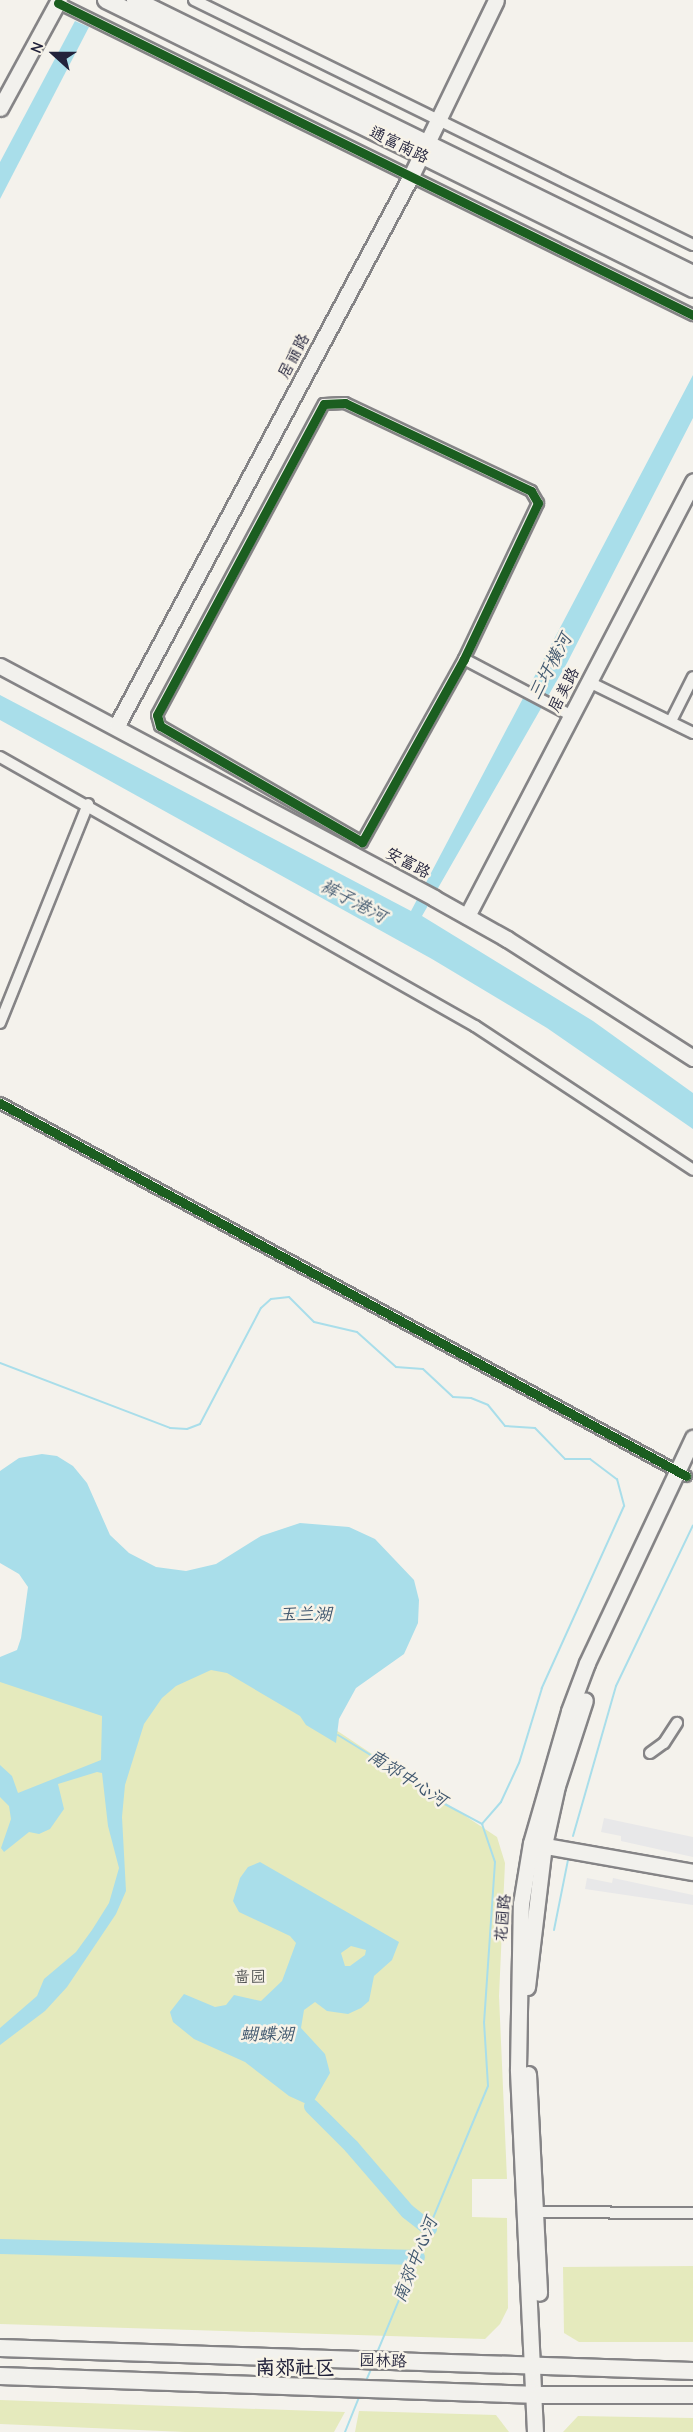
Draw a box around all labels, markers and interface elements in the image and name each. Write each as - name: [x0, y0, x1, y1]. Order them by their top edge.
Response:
- north arrow: [24, 24, 84, 84]
- text: N: [27, 39, 47, 56]
- street label: 通富南路: [366, 122, 432, 168]
- street label: 居丽路: [274, 330, 314, 382]
- water label: 三圩横河: [525, 630, 577, 704]
- street label: 居美路: [545, 664, 583, 716]
- street label: 安富路: [382, 843, 434, 883]
- water label: 裤子港河: [316, 876, 390, 928]
- water label: 玉兰湖: [278, 1604, 332, 1626]
- water label: 南郊中心河: [363, 1745, 451, 1813]
- street label: 花园路: [491, 1893, 515, 1943]
- park label: 啬园: [234, 1967, 266, 1987]
- water label: 蝴蝶湖: [240, 2024, 294, 2046]
- water label: 南郊中心河: [389, 2214, 443, 2306]
- street label: 园林路: [359, 2351, 407, 2371]
- district label: 南郊社区: [255, 2355, 335, 2379]

